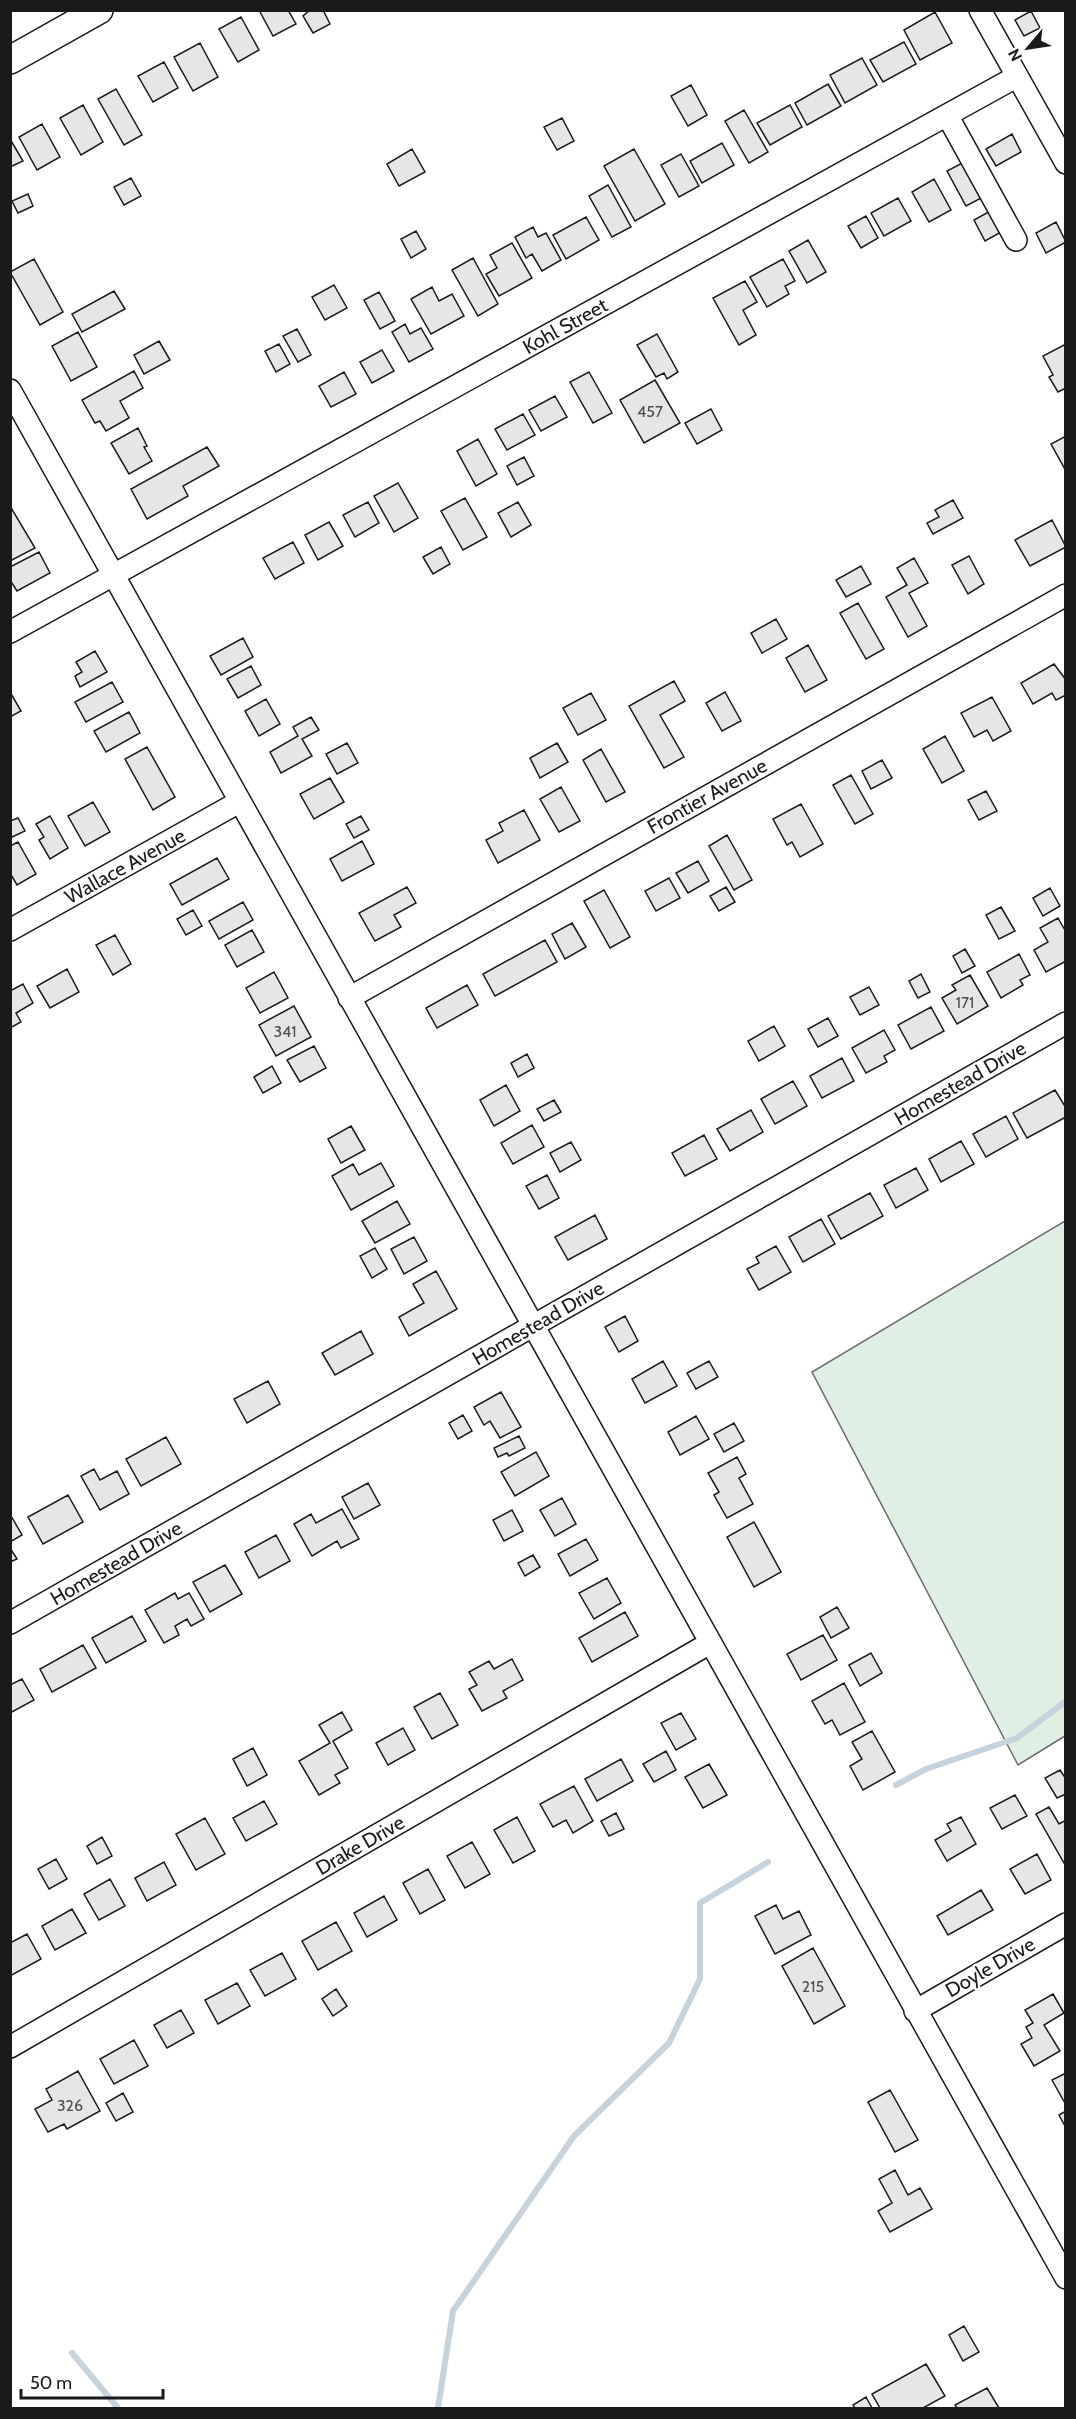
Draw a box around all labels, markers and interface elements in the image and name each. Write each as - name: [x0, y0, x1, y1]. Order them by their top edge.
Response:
- north arrow: [998, 18, 1058, 78]
- text: N: [1004, 45, 1026, 65]
- street label: Kohl Street: [518, 293, 612, 359]
- house number: 457: [637, 402, 663, 421]
- street label: Frontier Avenue: [643, 753, 771, 839]
- street label: Wallace Avenue: [61, 823, 189, 909]
- house number: 171: [956, 993, 974, 1012]
- house number: 341: [273, 1022, 297, 1041]
- street label: Homestead Drive: [890, 1036, 1030, 1130]
- street label: Homestead Drive: [468, 1276, 608, 1370]
- street label: Homestead Drive: [46, 1516, 186, 1610]
- street label: Drake Drive: [311, 1810, 409, 1880]
- street label: Doyle Drive: [941, 1932, 1039, 2002]
- house number: 215: [802, 1977, 824, 1996]
- house number: 326: [57, 2096, 83, 2115]
- scale bar: [21, 2362, 164, 2400]
- text: 50 m: [30, 2372, 72, 2394]

